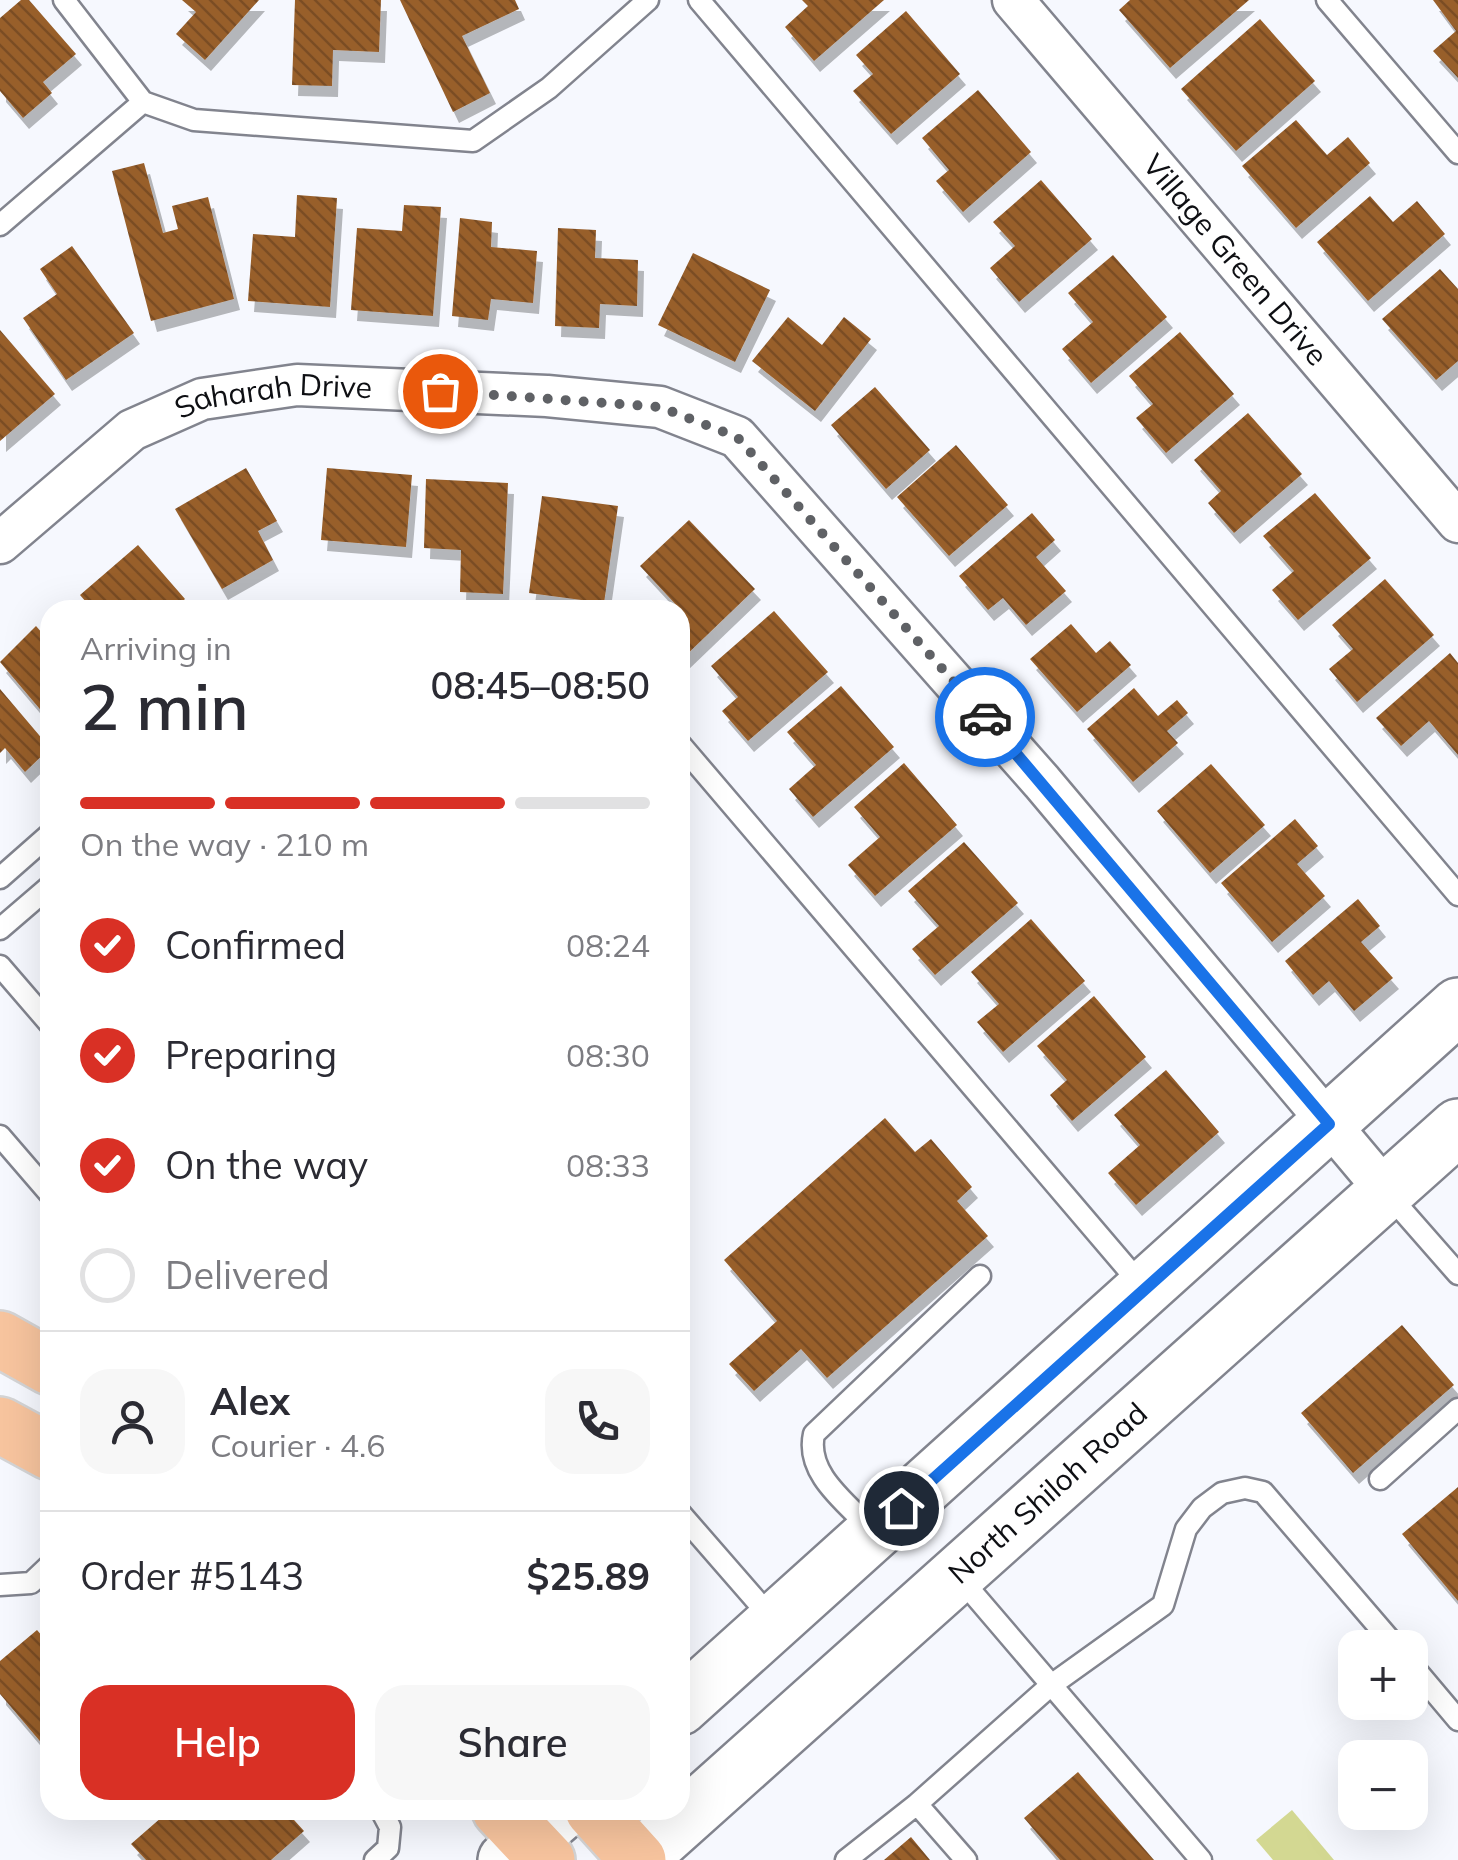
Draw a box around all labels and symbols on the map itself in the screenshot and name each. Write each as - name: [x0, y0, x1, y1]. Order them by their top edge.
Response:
- street label: Village Green Drive: [1135, 146, 1336, 373]
- pin: [398, 349, 483, 434]
- street label: Saharah Drive: [168, 365, 373, 427]
- courier: [935, 667, 1035, 767]
- street label: North Shiloh Road: [940, 1394, 1155, 1591]
- pin: [859, 1466, 944, 1551]

